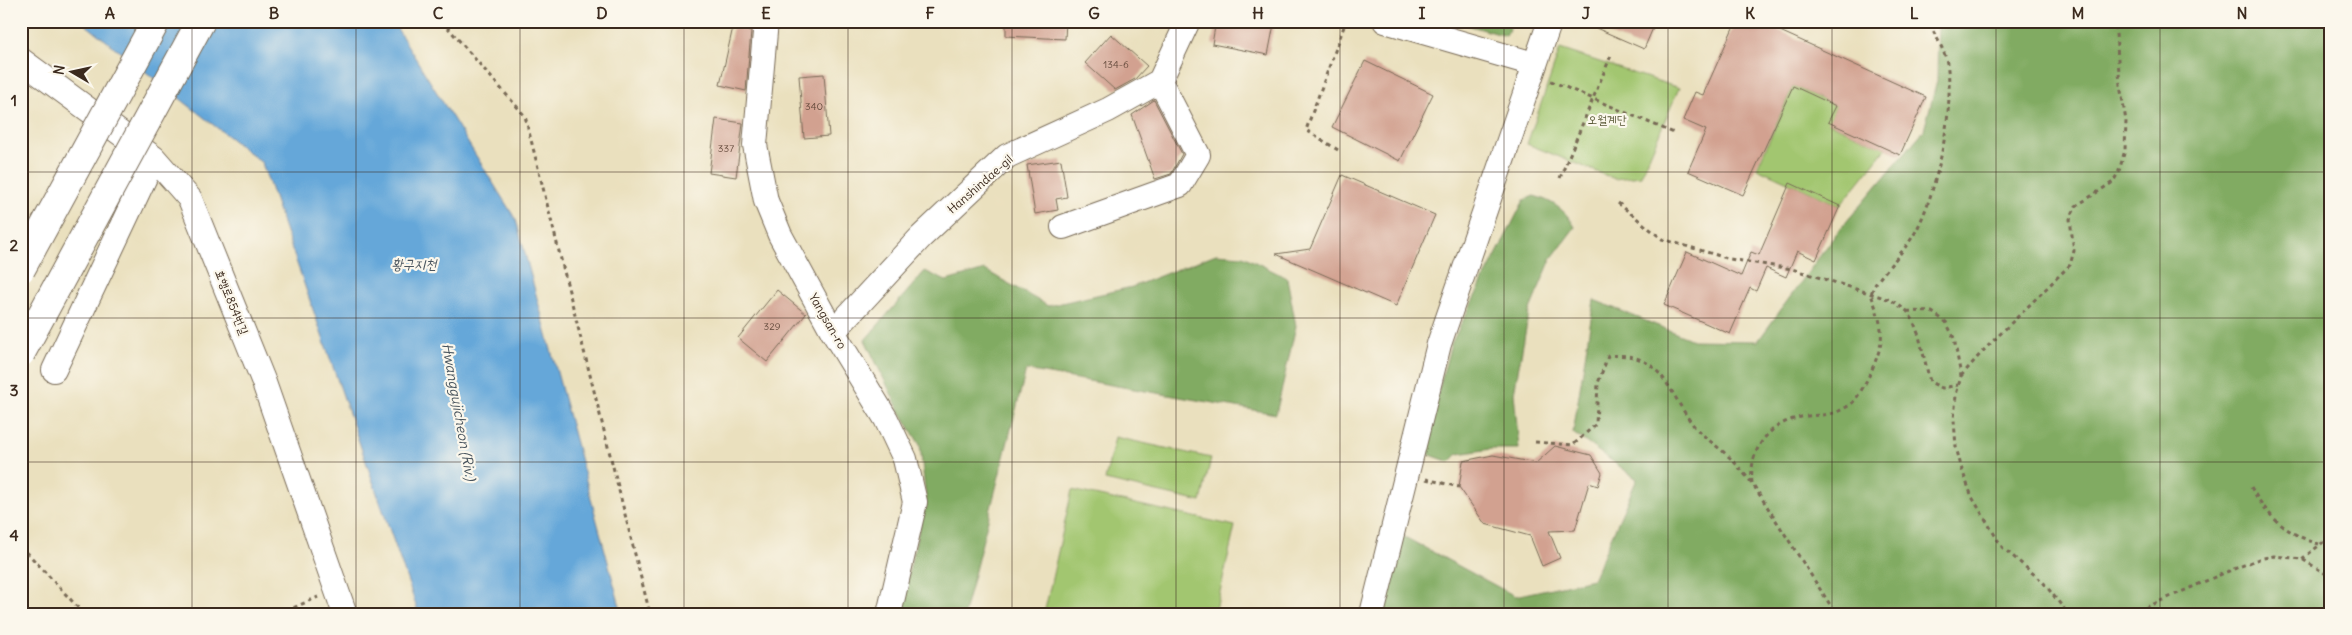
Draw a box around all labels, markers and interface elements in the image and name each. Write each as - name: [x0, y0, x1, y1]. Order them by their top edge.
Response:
- text: A: [105, 3, 115, 23]
- text: B: [269, 3, 280, 23]
- text: C: [433, 3, 444, 23]
- text: D: [596, 3, 608, 23]
- text: E: [761, 3, 771, 23]
- text: F: [925, 3, 935, 23]
- text: G: [1088, 3, 1100, 23]
- text: H: [1252, 3, 1264, 23]
- text: I: [1419, 3, 1426, 23]
- text: J: [1582, 3, 1591, 23]
- text: K: [1745, 3, 1755, 23]
- text: L: [1910, 3, 1919, 23]
- text: M: [2072, 3, 2085, 23]
- text: N: [2236, 3, 2248, 23]
- north arrow: [48, 48, 98, 98]
- house number: 134-6: [1103, 58, 1129, 71]
- text: N: [50, 64, 69, 76]
- text: 1: [11, 90, 17, 110]
- house number: 340: [805, 100, 823, 113]
- park label: 오월계단: [1588, 112, 1627, 127]
- house number: 337: [718, 142, 734, 155]
- street label: Hanshindae-gil: [944, 151, 1016, 217]
- text: 2: [10, 235, 19, 255]
- water label: 황구지천: [391, 255, 438, 273]
- street label: 효행로854번길: [212, 267, 252, 337]
- street label: Yangsan-ro: [806, 290, 850, 352]
- house number: 329: [764, 320, 781, 333]
- water label: Hwanggujicheon (Riv.): [438, 342, 480, 483]
- text: 3: [9, 380, 19, 400]
- text: 4: [9, 525, 19, 545]

